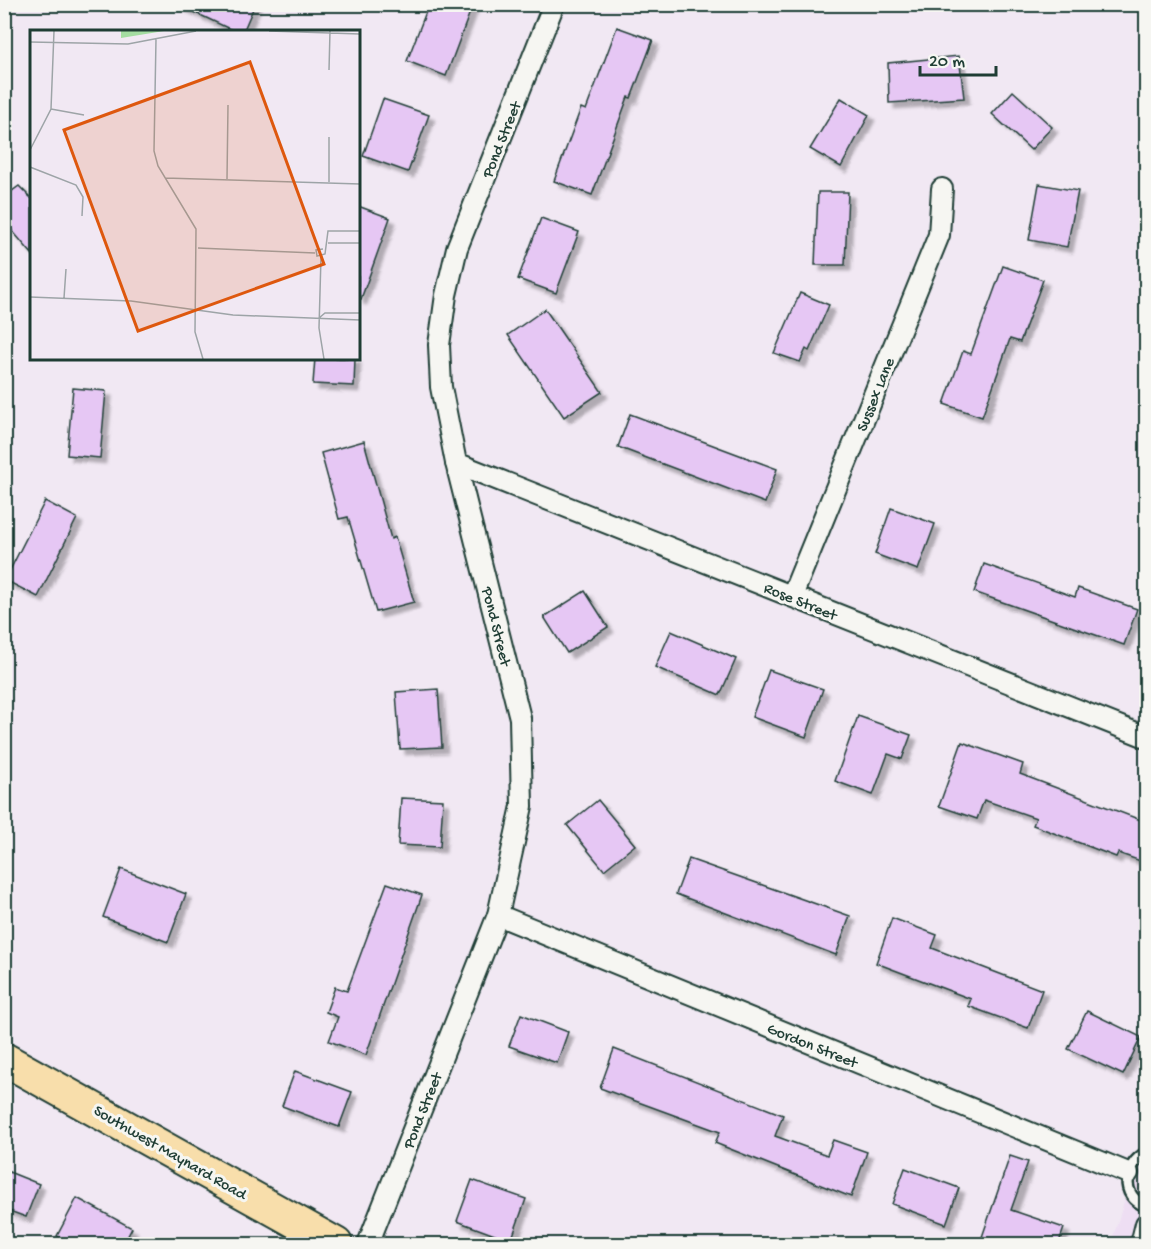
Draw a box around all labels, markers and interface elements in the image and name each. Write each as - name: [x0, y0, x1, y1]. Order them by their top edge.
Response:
- inset map: [30, 30, 360, 360]
- scale bar: [920, 39, 996, 77]
- text: 20 m: [929, 52, 965, 73]
- street label: Pond Street: [479, 98, 528, 182]
- street label: Sussex Lane: [854, 355, 901, 435]
- street label: Rose Street: [760, 580, 840, 627]
- street label: Pond Street: [475, 584, 514, 670]
- street label: Gordon Street: [764, 1020, 861, 1075]
- street label: Pond Street: [400, 1069, 449, 1153]
- street label: Southwest Maynard Road: [89, 1102, 250, 1206]

